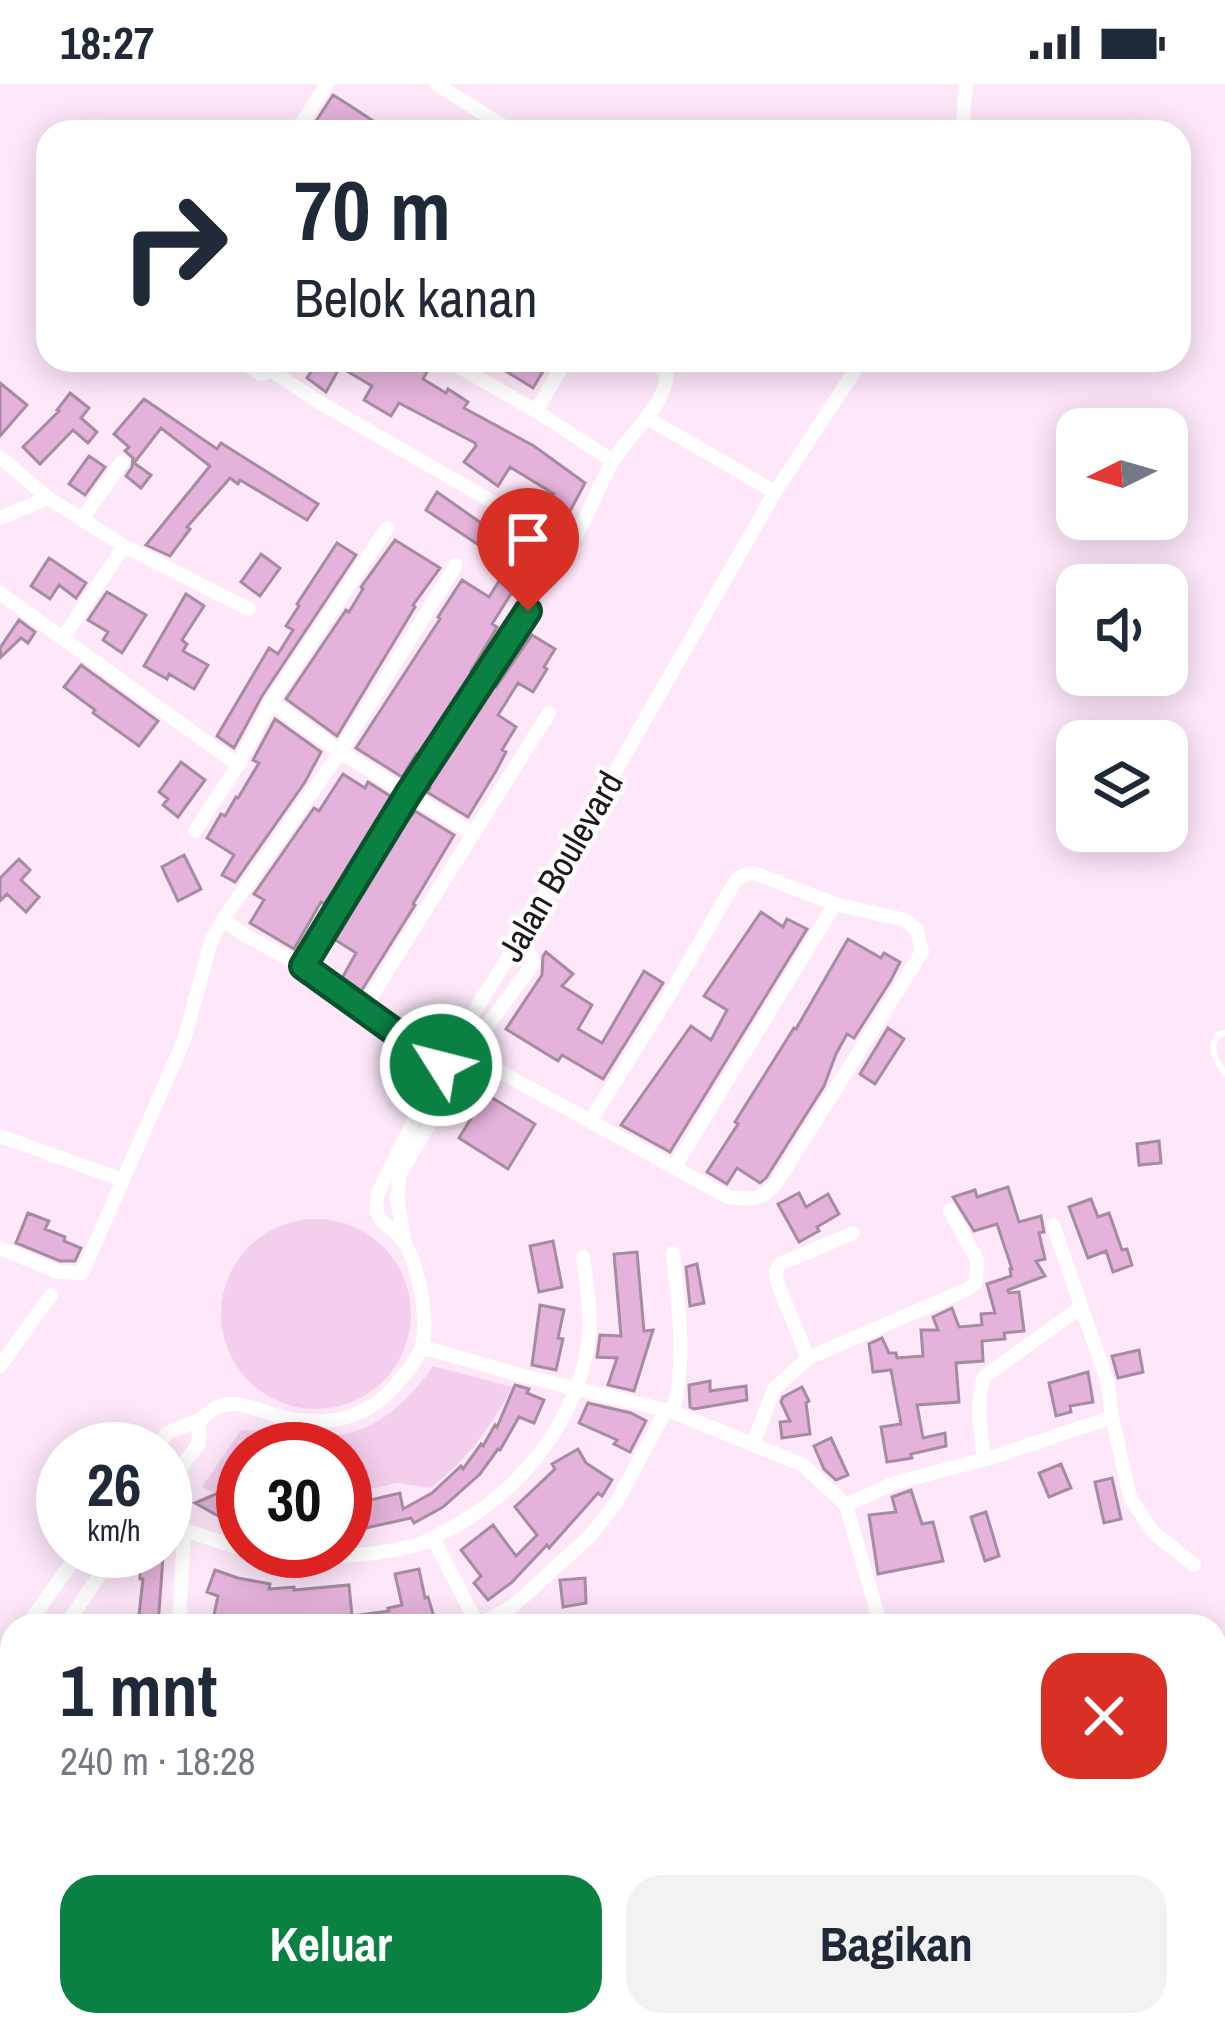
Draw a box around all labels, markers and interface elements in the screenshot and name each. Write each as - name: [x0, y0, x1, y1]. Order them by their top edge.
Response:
- text: 18:27: [60, 12, 154, 73]
- text: 70 m: [294, 153, 451, 266]
- icon: right: [96, 168, 252, 324]
- text: Belok kanan: [294, 261, 538, 334]
- north arrow: [1056, 408, 1188, 540]
- map controls: [1056, 408, 1188, 852]
- pin: [477, 488, 579, 611]
- icon: arrive: [495, 506, 561, 572]
- button: sound: [1056, 564, 1188, 696]
- button: layers: [1056, 720, 1188, 852]
- street label: Jalan Boulevard: [486, 762, 634, 970]
- position arrow: [378, 1002, 504, 1128]
- speed limit sign: 30: [216, 1422, 372, 1578]
- text: 26: [87, 1444, 141, 1525]
- text: km/h: [87, 1510, 141, 1550]
- text: 1 mnt: [60, 1641, 217, 1738]
- button: close: [1041, 1653, 1167, 1779]
- text: 240 m · 18:28: [60, 1735, 256, 1787]
- button: Keluar: [60, 1875, 602, 2013]
- button: Bagikan: [626, 1875, 1167, 2013]

